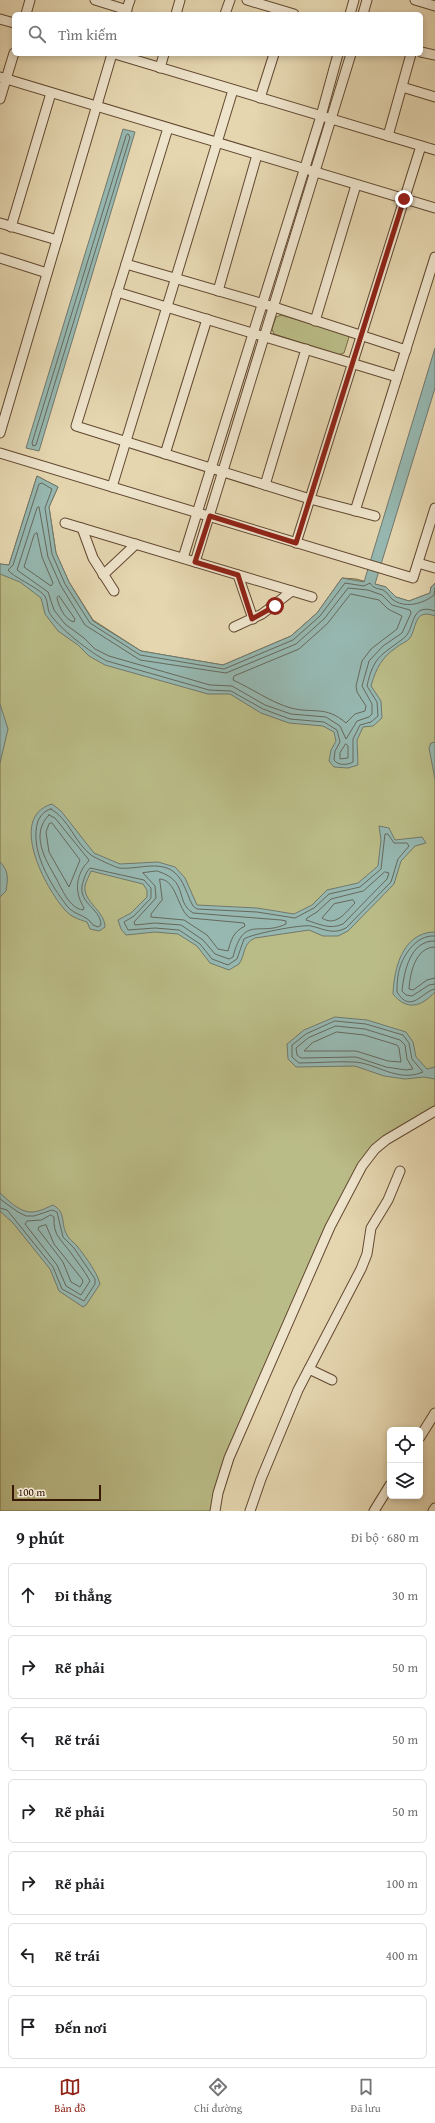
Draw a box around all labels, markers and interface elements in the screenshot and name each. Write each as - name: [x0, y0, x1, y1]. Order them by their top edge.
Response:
- search box: [12, 12, 423, 56]
- icon: search: [26, 23, 48, 45]
- text: Tìm kiếm: [58, 24, 117, 45]
- route end: [395, 190, 413, 208]
- route start: [266, 597, 284, 615]
- map controls: [387, 1427, 423, 1499]
- button: locate: [387, 1427, 423, 1463]
- button: layers: [387, 1463, 423, 1499]
- scale bar: [12, 1483, 101, 1502]
- text: 100 m: [18, 1484, 45, 1500]
- text: 9 phút: [16, 1525, 64, 1550]
- text: Đi bộ · 680 m: [351, 1528, 419, 1547]
- icon: ahead: [17, 1584, 39, 1606]
- text: Đi thẳng: [55, 1585, 112, 1606]
- text: 30 m: [392, 1586, 418, 1605]
- icon: right: [17, 1656, 39, 1678]
- text: Rẽ phải: [55, 1657, 105, 1678]
- text: 50 m: [392, 1658, 418, 1677]
- icon: left: [17, 1728, 39, 1750]
- text: Rẽ trái: [55, 1729, 100, 1750]
- text: 50 m: [392, 1730, 418, 1749]
- icon: right: [17, 1800, 39, 1822]
- text: Rẽ phải: [55, 1801, 105, 1822]
- text: 50 m: [392, 1802, 418, 1821]
- icon: right: [17, 1872, 39, 1894]
- text: Rẽ phải: [55, 1873, 105, 1894]
- text: 100 m: [386, 1874, 418, 1893]
- icon: left: [17, 1944, 39, 1966]
- text: Rẽ trái: [55, 1945, 100, 1966]
- text: 400 m: [386, 1946, 418, 1965]
- icon: arrive: [17, 2016, 39, 2038]
- text: Đến nơi: [55, 2017, 107, 2038]
- tab: Bản đồ: [54, 2076, 86, 2116]
- tab: Chỉ đường: [194, 2076, 242, 2116]
- tab: Đã lưu: [351, 2076, 381, 2116]

